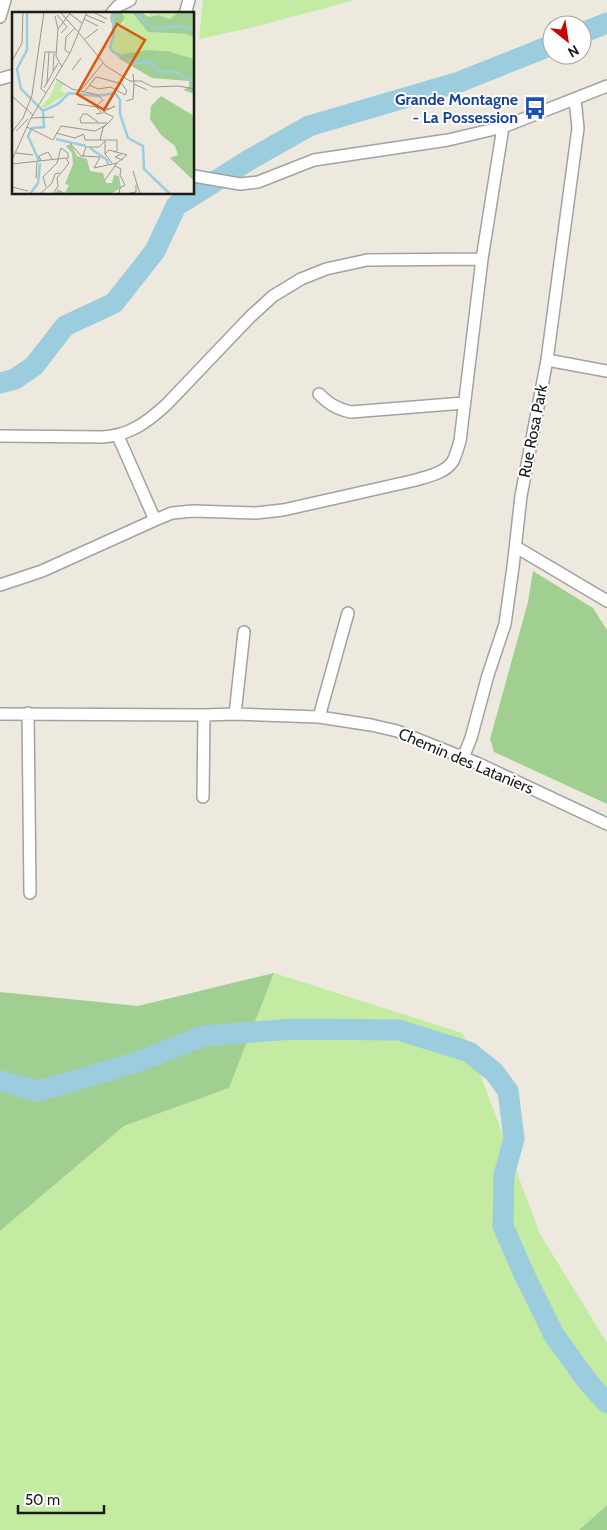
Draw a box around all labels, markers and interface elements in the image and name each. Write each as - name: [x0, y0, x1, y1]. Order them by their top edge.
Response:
- inset map: [12, 12, 195, 195]
- north arrow: [542, 15, 592, 65]
- text: N: [565, 41, 582, 62]
- place label: Grande Montagne - La Possession: [395, 90, 518, 127]
- bus stop icon: Grande Montagne - La Possession: [522, 95, 548, 121]
- street label: Rue Rosa Park: [515, 382, 552, 479]
- street label: Chemin des Lataniers: [396, 724, 537, 798]
- scale bar: [18, 1482, 104, 1514]
- text: 50 m: [25, 1491, 60, 1509]

